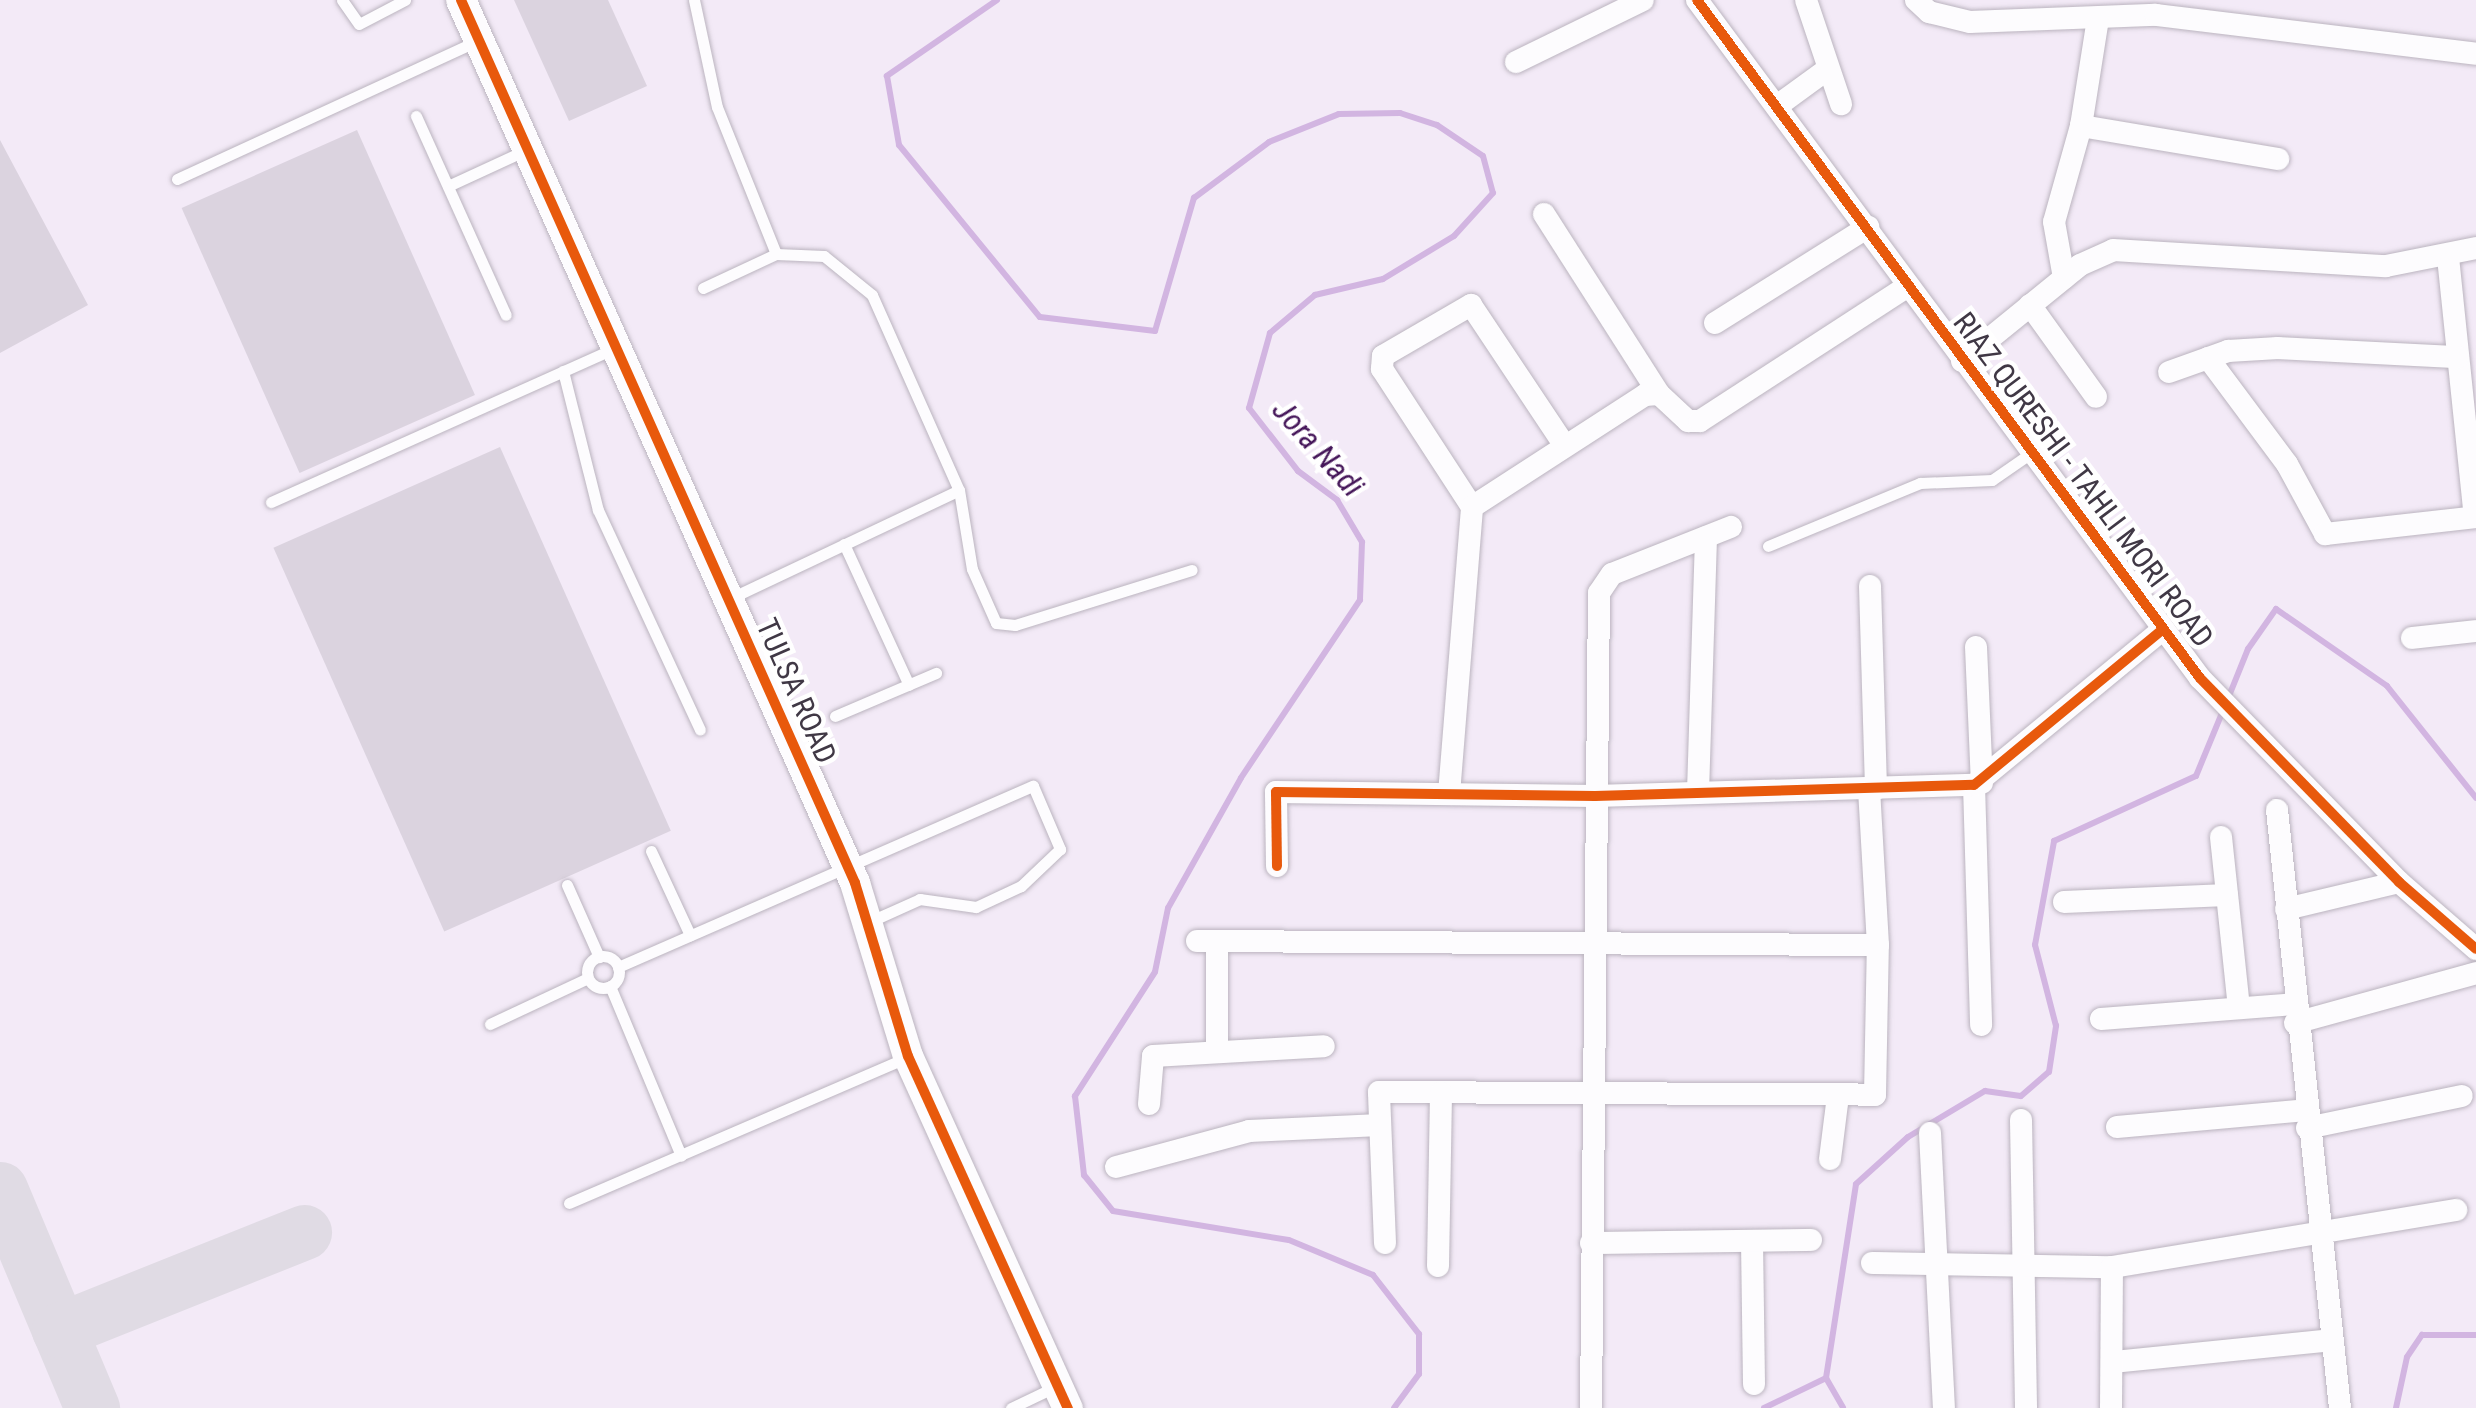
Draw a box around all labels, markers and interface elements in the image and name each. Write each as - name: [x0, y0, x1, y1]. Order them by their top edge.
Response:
- street label: RIAZ QURESHI - TAHLI MORI ROAD: [1945, 305, 2221, 655]
- water label: Jora Nadi: [1264, 391, 1372, 505]
- street label: TULSA ROAD: [748, 613, 844, 769]

